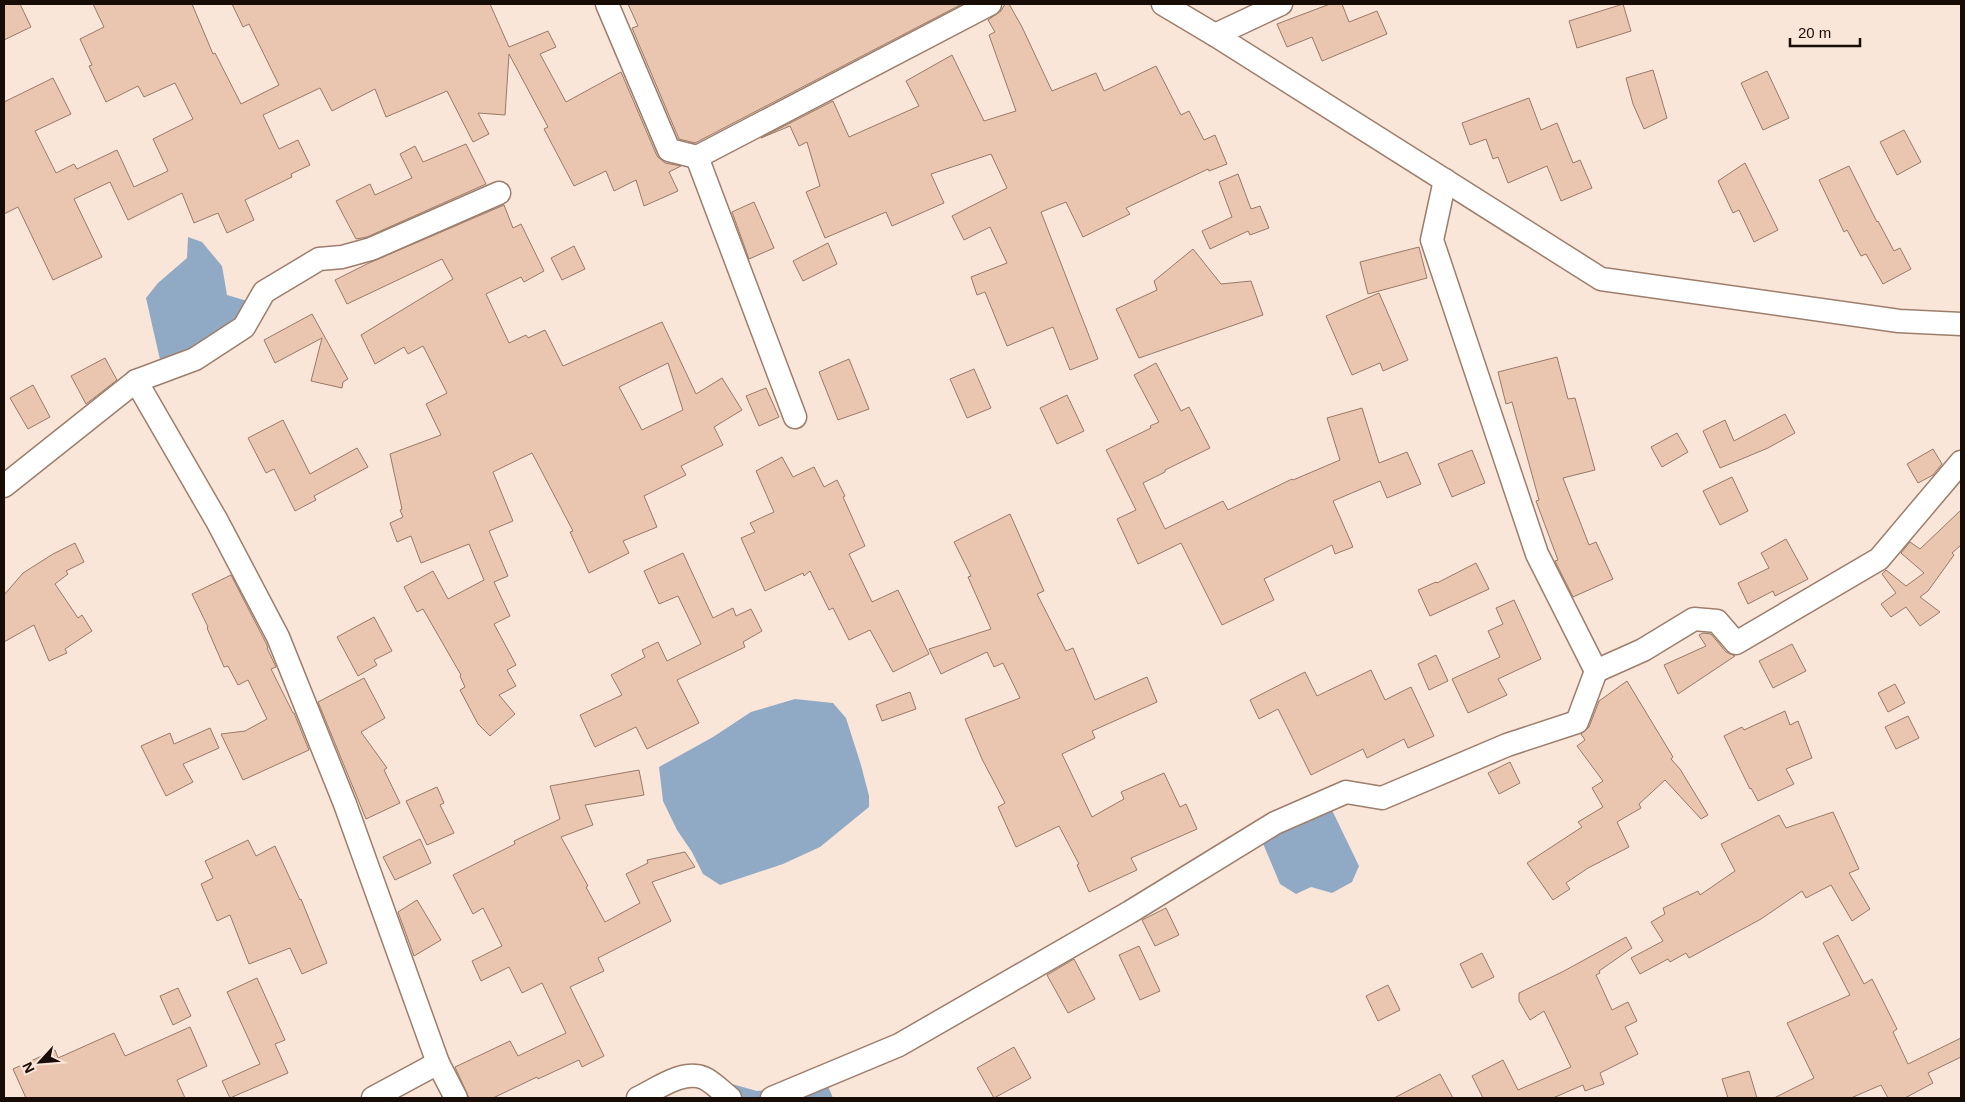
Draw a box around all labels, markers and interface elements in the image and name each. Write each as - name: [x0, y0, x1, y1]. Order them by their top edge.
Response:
- scale bar: [1790, 15, 1860, 47]
- text: 20 m: [1798, 24, 1831, 41]
- north arrow: [15, 1037, 65, 1087]
- text: N: [19, 1060, 38, 1076]

